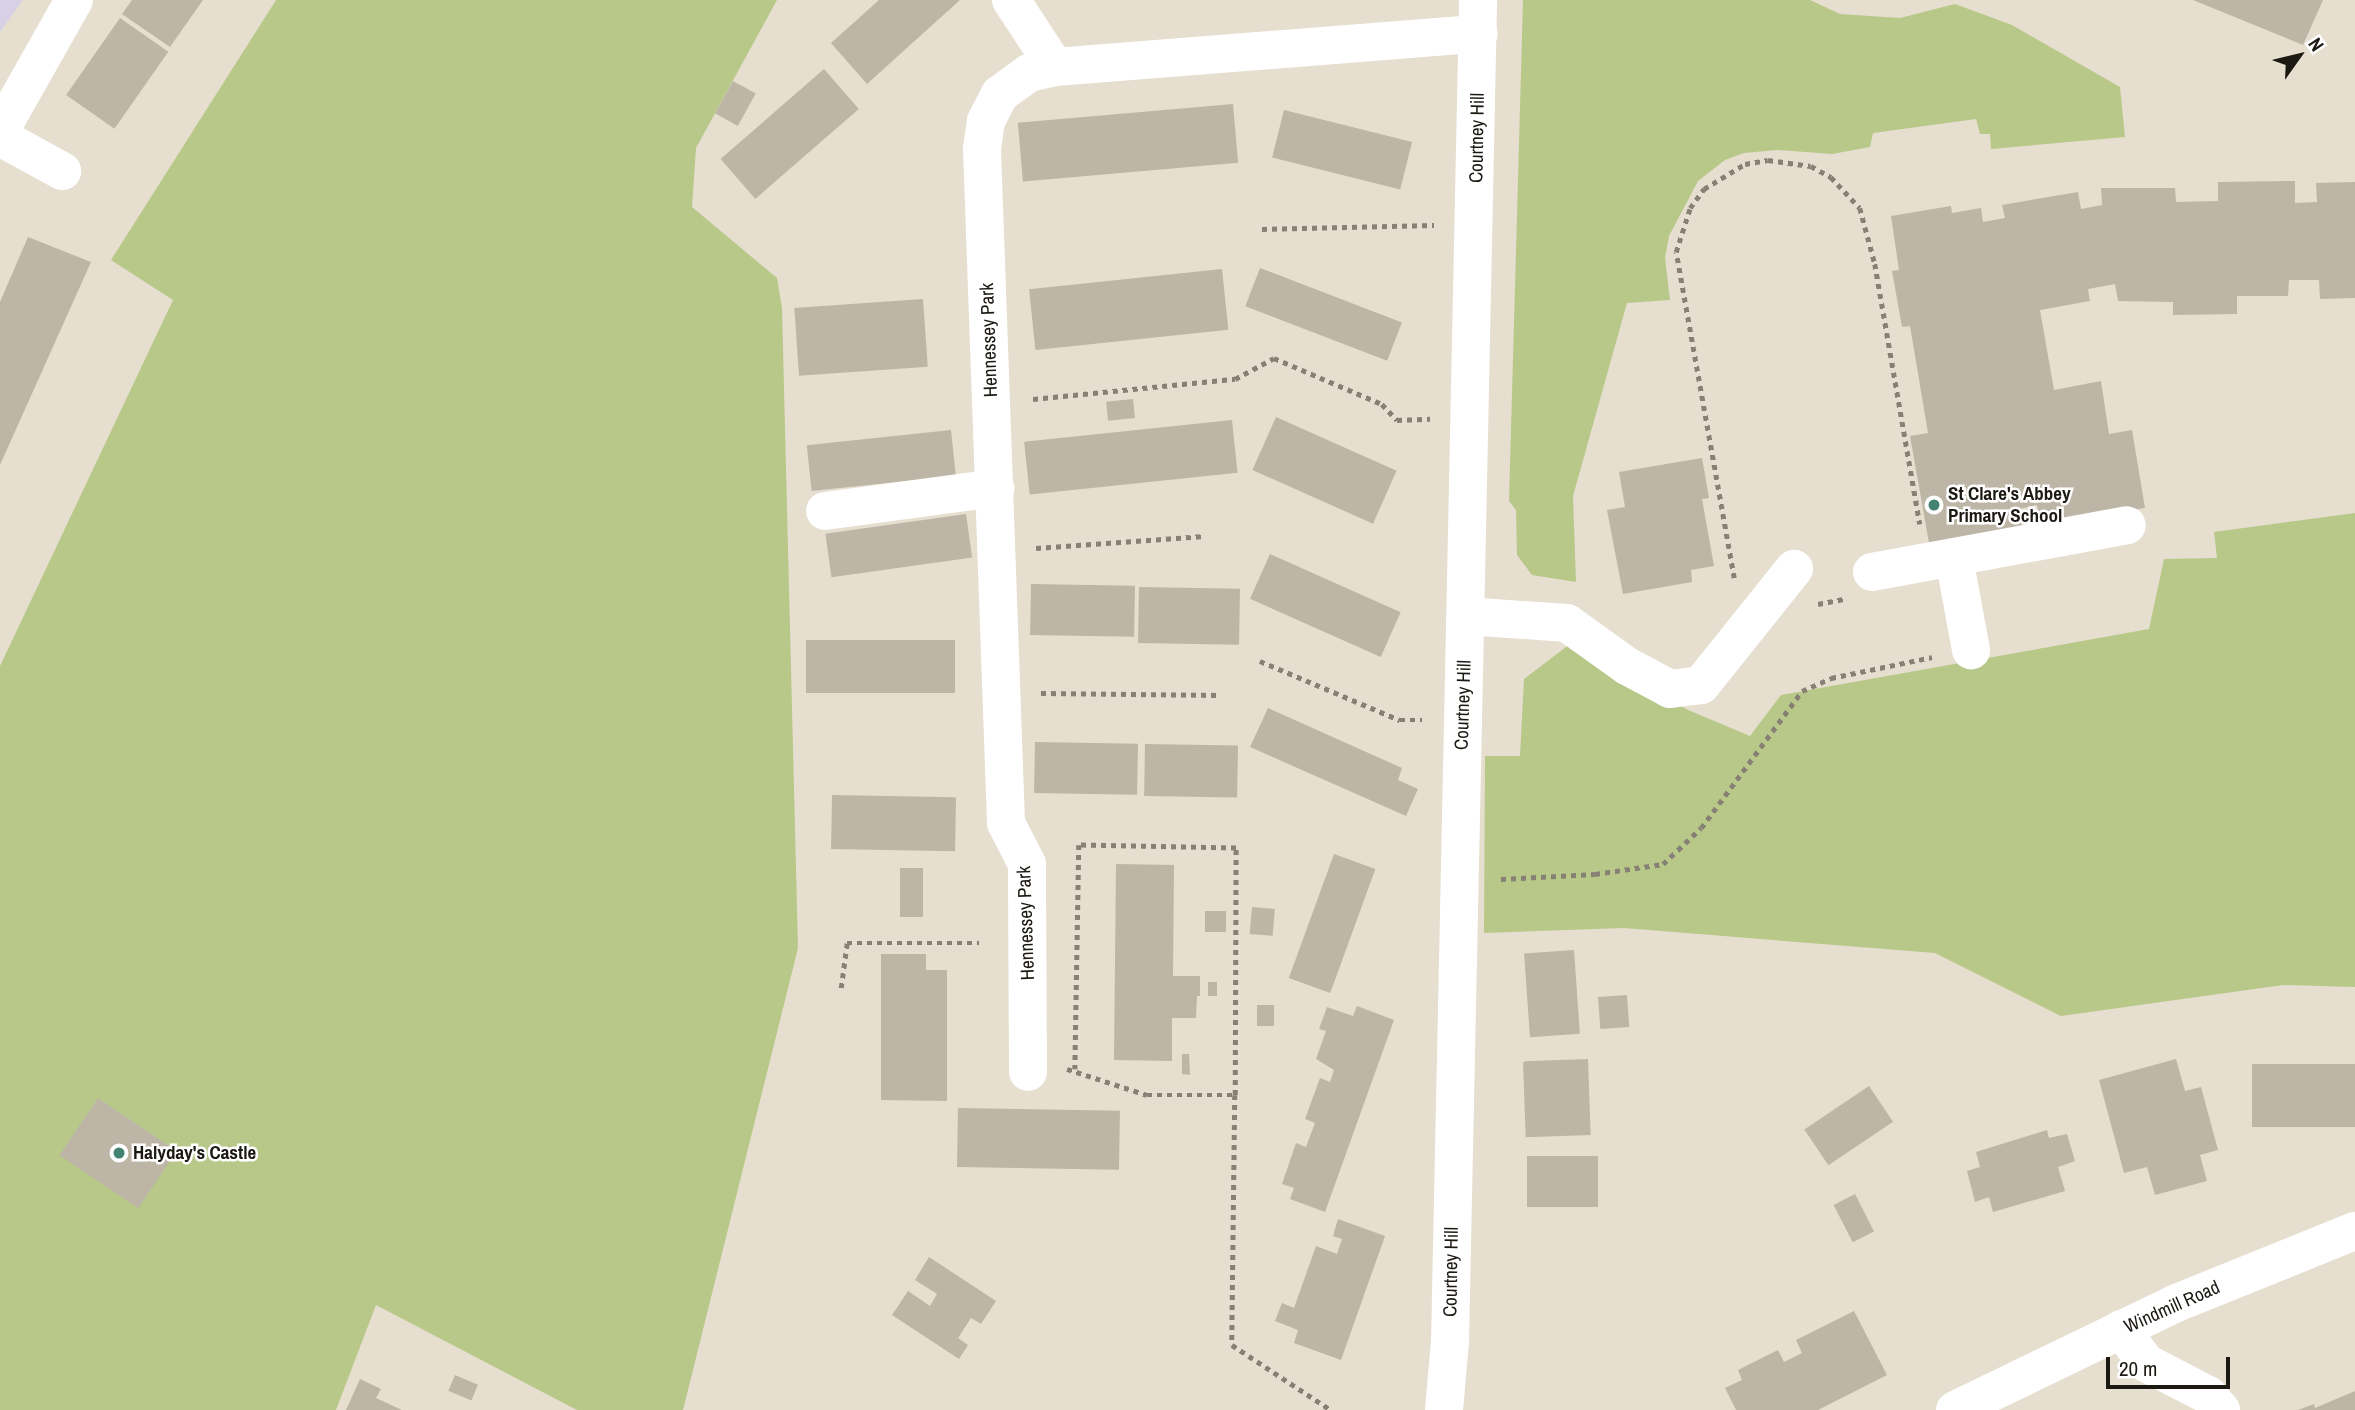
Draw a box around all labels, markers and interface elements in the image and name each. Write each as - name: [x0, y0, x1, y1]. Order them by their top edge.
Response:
- north arrow: [2264, 21, 2334, 91]
- text: N: [2302, 32, 2330, 56]
- street label: Courtney Hill: [1465, 93, 1489, 183]
- street label: Hennessey Park: [976, 282, 1002, 398]
- place label: St Clare's Abbey Primary School: [1948, 483, 2071, 527]
- marker: St Clare's Abbey Primary School: [1926, 497, 1942, 513]
- street label: Courtney Hill: [1450, 660, 1476, 750]
- street label: Hennessey Park: [1013, 865, 1039, 981]
- place label: Halyday's Castle: [133, 1142, 256, 1164]
- marker: Halyday's Castle: [111, 1145, 127, 1161]
- street label: Courtney Hill: [1439, 1227, 1463, 1317]
- street label: Windmill Road: [2121, 1276, 2223, 1338]
- scale bar: [2110, 1344, 2234, 1388]
- text: 20 m: [2119, 1354, 2157, 1383]

